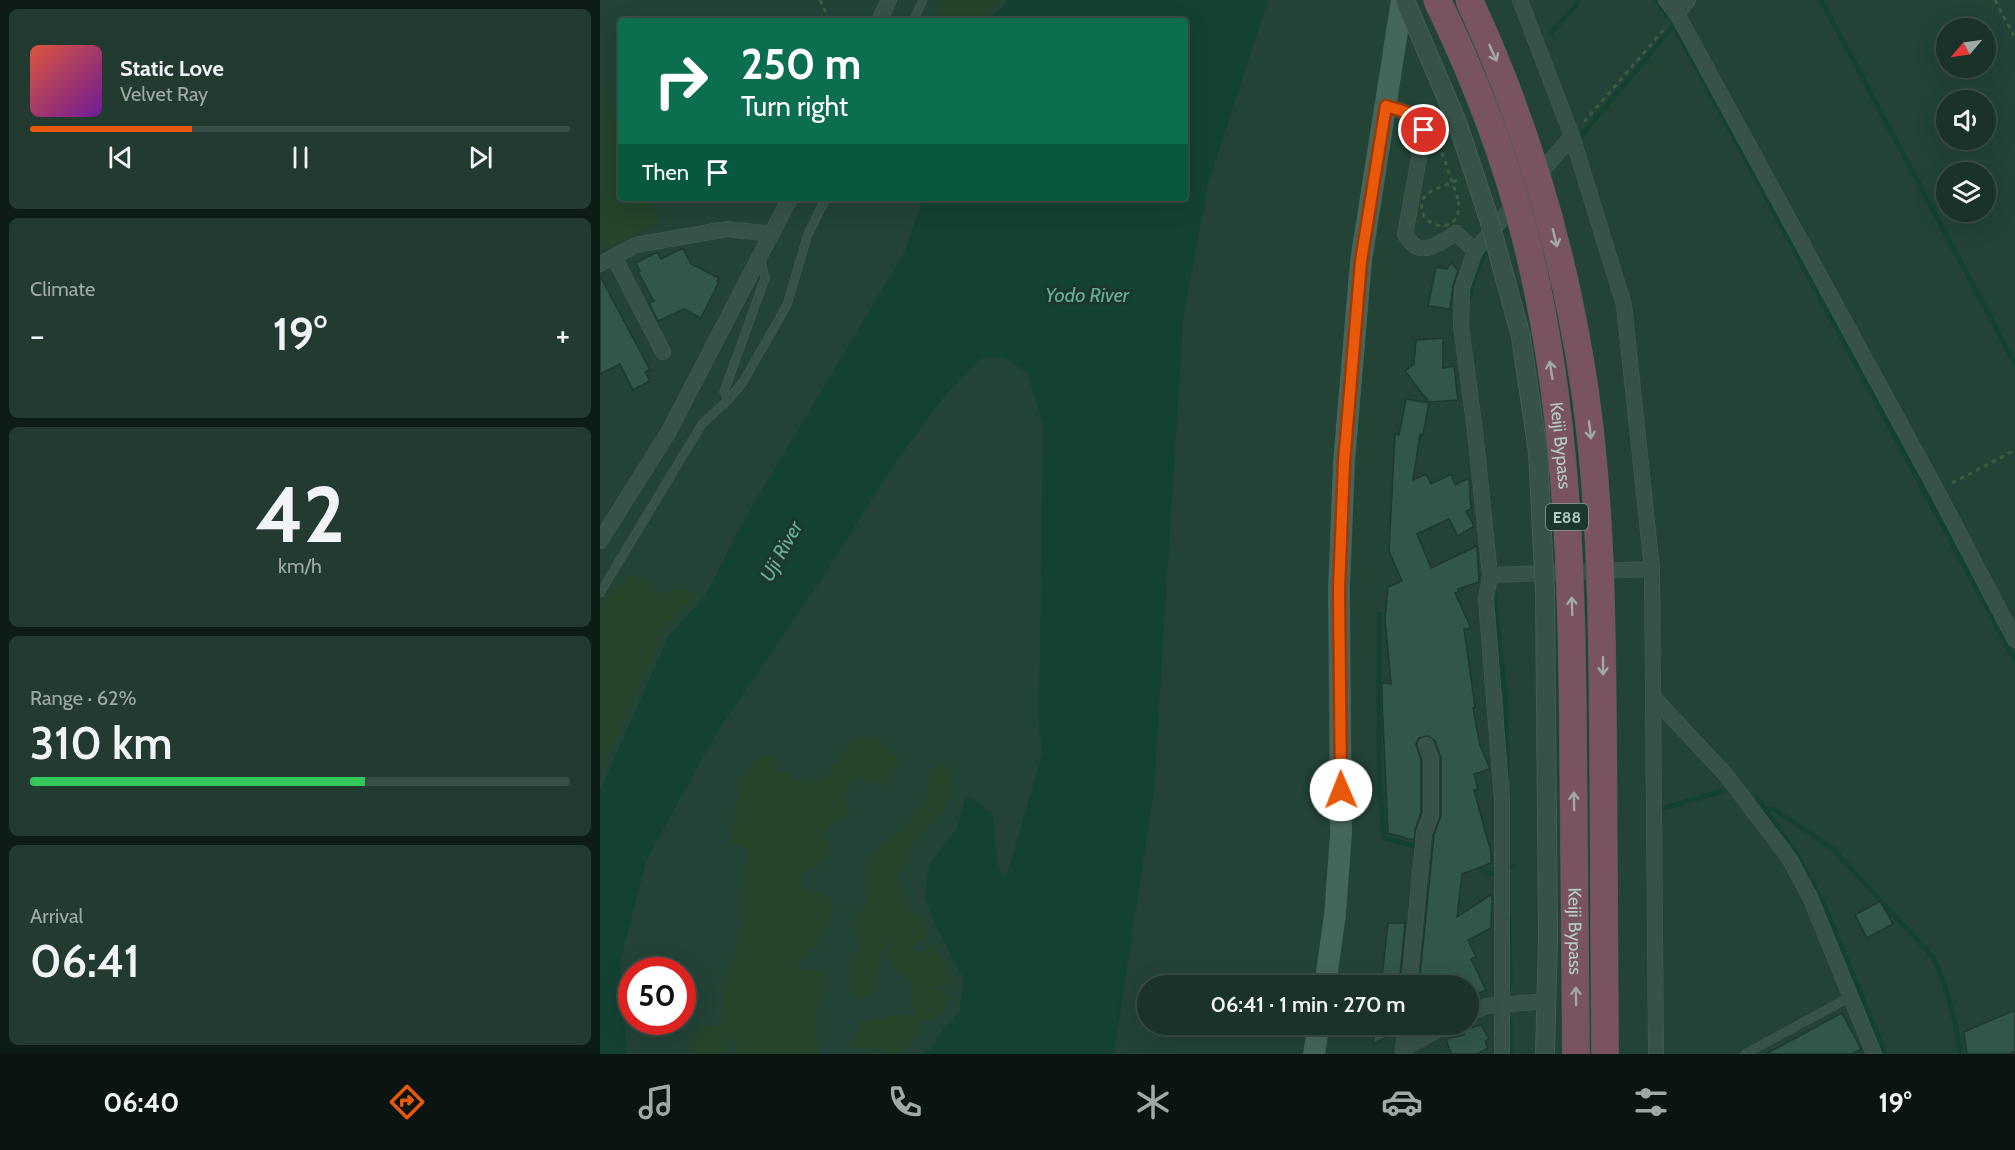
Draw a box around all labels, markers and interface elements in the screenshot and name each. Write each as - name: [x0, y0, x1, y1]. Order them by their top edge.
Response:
- north arrow: [1936, 18, 1996, 78]
- map controls: [1936, 18, 1996, 222]
- text: 250 m: [741, 38, 861, 90]
- icon: right: [642, 42, 720, 120]
- one-way arrow: [1488, 44, 1499, 62]
- text: Static Love: [120, 55, 224, 82]
- text: Velvet Ray: [120, 82, 208, 106]
- text: Turn right: [741, 90, 848, 123]
- button: sound: [1936, 90, 1996, 150]
- pin: [1398, 104, 1449, 155]
- icon: arrive: [1407, 113, 1440, 146]
- icon: previous: [104, 141, 137, 174]
- icon: pause: [284, 141, 317, 174]
- icon: next: [464, 141, 497, 174]
- icon: arrive: [701, 156, 734, 189]
- text: Then: [642, 159, 689, 186]
- button: layers: [1936, 162, 1996, 222]
- one-way arrow: [1550, 228, 1561, 247]
- text: Climate: [30, 277, 95, 301]
- water label: Yodo River: [1045, 283, 1130, 307]
- text: 19°: [273, 307, 327, 361]
- text: −: [30, 315, 45, 355]
- text: +: [555, 315, 570, 355]
- one-way arrow: [1546, 360, 1557, 380]
- street label: Keiji Bypass: [1545, 401, 1576, 490]
- one-way arrow: [1585, 419, 1596, 439]
- text: 42: [255, 467, 345, 562]
- road number: E88: [1546, 504, 1588, 530]
- water label: Uji River: [755, 516, 808, 585]
- text: km/h: [278, 554, 322, 578]
- one-way arrow: [1566, 596, 1577, 616]
- one-way arrow: [1597, 656, 1609, 676]
- text: Range · 62%: [30, 686, 137, 710]
- text: 310 km: [30, 716, 172, 770]
- position arrow: [1309, 758, 1373, 822]
- one-way arrow: [1568, 791, 1580, 811]
- street label: Keiji Bypass: [1563, 887, 1586, 975]
- text: Arrival: [30, 904, 83, 928]
- text: 06:41: [30, 934, 140, 988]
- speed limit sign: 50: [618, 957, 696, 1035]
- one-way arrow: [1570, 986, 1581, 1006]
- text: 06:41 · 1 min · 270 m: [1210, 991, 1406, 1018]
- icon: directions: [386, 1081, 428, 1123]
- icon: music: [635, 1081, 677, 1123]
- icon: phone: [884, 1081, 926, 1123]
- icon: climate: [1132, 1081, 1174, 1123]
- icon: car: [1381, 1081, 1423, 1123]
- icon: filters: [1630, 1081, 1672, 1123]
- text: 06:40: [103, 1086, 179, 1119]
- text: 19°: [1879, 1086, 1912, 1119]

